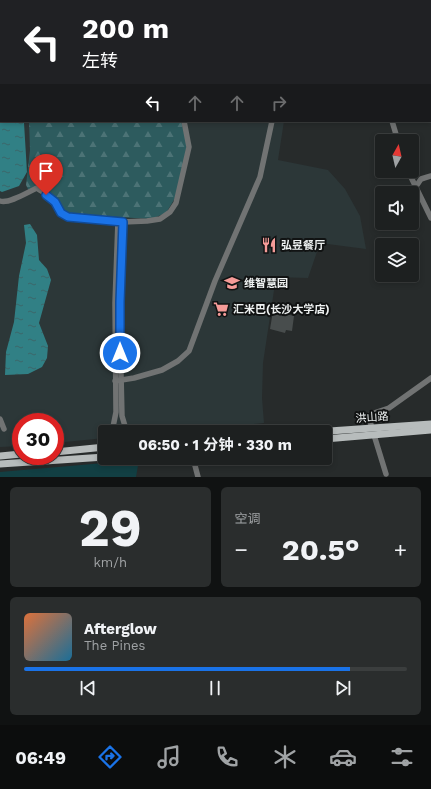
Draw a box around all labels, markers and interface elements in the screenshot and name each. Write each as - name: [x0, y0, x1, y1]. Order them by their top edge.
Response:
- text: 200 m: [82, 12, 169, 45]
- icon: left: [16, 16, 68, 68]
- text: 左转: [82, 50, 118, 71]
- icon: left: [142, 92, 164, 114]
- icon: ahead: [184, 92, 206, 114]
- icon: ahead: [226, 92, 248, 114]
- icon: right: [268, 92, 290, 114]
- north arrow: [375, 134, 419, 178]
- map controls: [375, 134, 419, 282]
- pin: [29, 154, 63, 195]
- icon: arrive: [35, 160, 57, 182]
- button: sound: [375, 186, 419, 230]
- restaurant icon: 弘昱餐厅: [260, 236, 278, 254]
- button: layers: [375, 238, 419, 282]
- place label: 弘昱餐厅: [281, 239, 325, 252]
- school or university icon: 维智慧园: [223, 274, 241, 292]
- place label: 维智慧园: [244, 277, 288, 290]
- supermarket icon: 汇米巴(长沙大学店): [212, 300, 230, 318]
- place label: 汇米巴(长沙大学店): [233, 303, 330, 316]
- position arrow: [99, 332, 141, 374]
- street label: 洪山路: [355, 410, 389, 425]
- speed limit sign: 30: [12, 413, 64, 465]
- text: 06:50 · 1 分钟 · 330 m: [138, 436, 292, 454]
- text: 29: [79, 498, 142, 559]
- text: 空调: [235, 511, 261, 526]
- text: 20.5°: [282, 532, 360, 567]
- text: −: [235, 537, 248, 562]
- text: +: [394, 537, 407, 562]
- text: km/h: [94, 555, 127, 570]
- text: Afterglow: [84, 620, 157, 638]
- text: The Pines: [84, 638, 145, 653]
- icon: previous: [77, 677, 99, 699]
- icon: pause: [204, 677, 226, 699]
- icon: next: [332, 677, 354, 699]
- icon: directions: [96, 743, 124, 771]
- icon: music: [155, 743, 183, 771]
- icon: phone: [213, 743, 241, 771]
- icon: climate: [271, 743, 299, 771]
- icon: car: [329, 743, 357, 771]
- icon: filters: [388, 743, 416, 771]
- text: 06:49: [15, 747, 66, 768]

